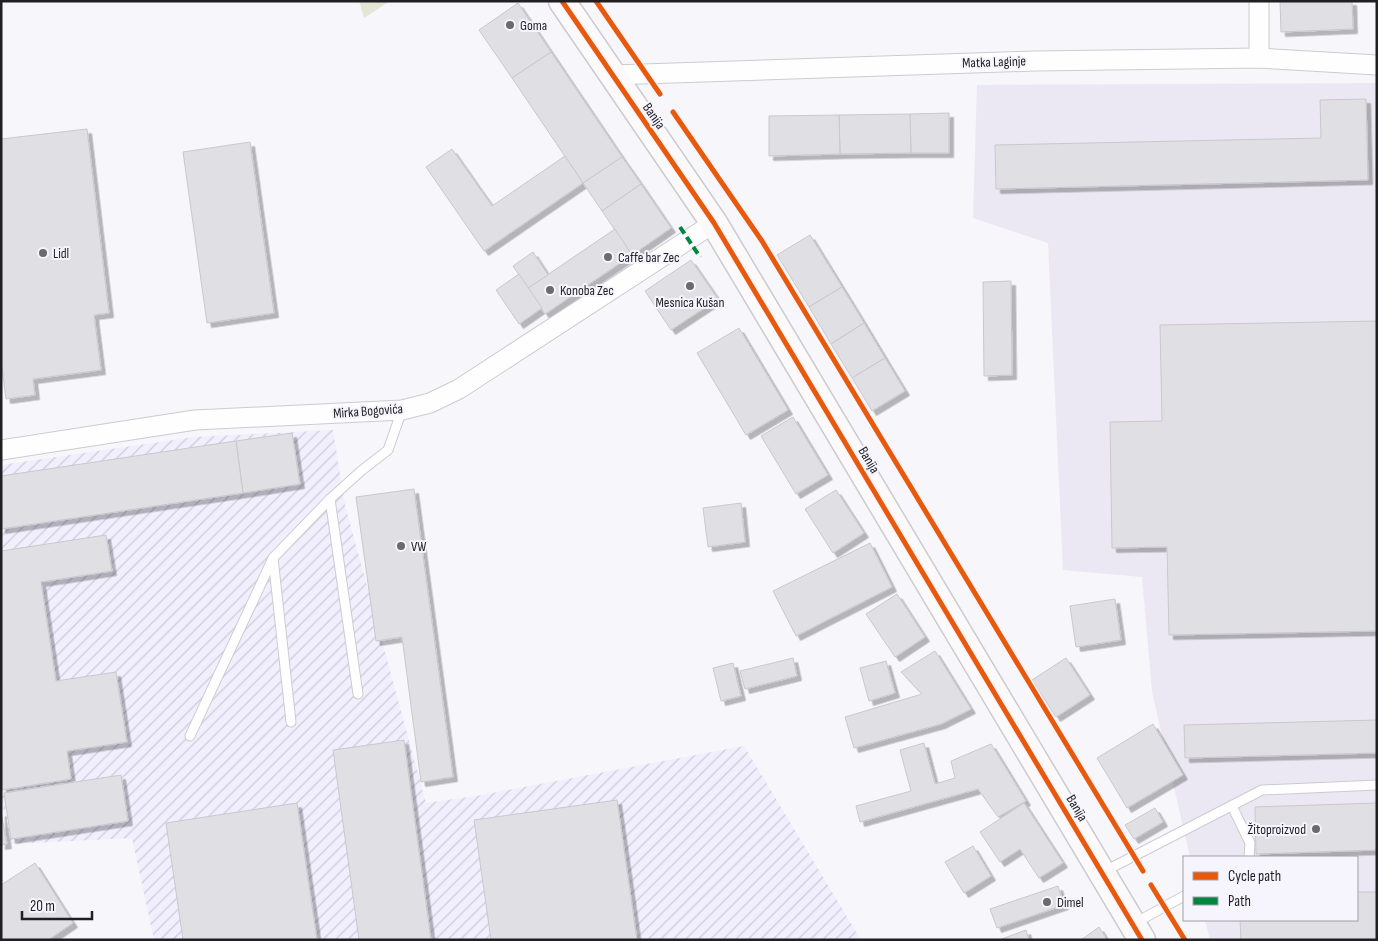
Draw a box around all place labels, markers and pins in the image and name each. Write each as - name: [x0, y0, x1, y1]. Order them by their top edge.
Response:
- place label: Goma: [520, 17, 547, 34]
- marker: Goma: [504, 19, 516, 31]
- place label: Lidl: [53, 245, 69, 262]
- marker: Lidl: [37, 247, 49, 259]
- place label: Caffe bar Zec: [618, 249, 680, 266]
- marker: Caffe bar Zec: [602, 251, 614, 263]
- marker: Mesnica Kušan: [684, 280, 696, 292]
- place label: Konoba Zec: [560, 282, 614, 299]
- marker: Konoba Zec: [544, 284, 556, 296]
- place label: Mesnica Kušan: [656, 294, 724, 311]
- place label: VW: [411, 538, 426, 555]
- marker: VW: [395, 540, 407, 552]
- place label: Žitoproizvod: [1248, 821, 1306, 838]
- marker: Žitoproizvod: [1310, 823, 1322, 835]
- place label: Dimel: [1057, 894, 1084, 911]
- marker: Dimel: [1041, 896, 1053, 908]

